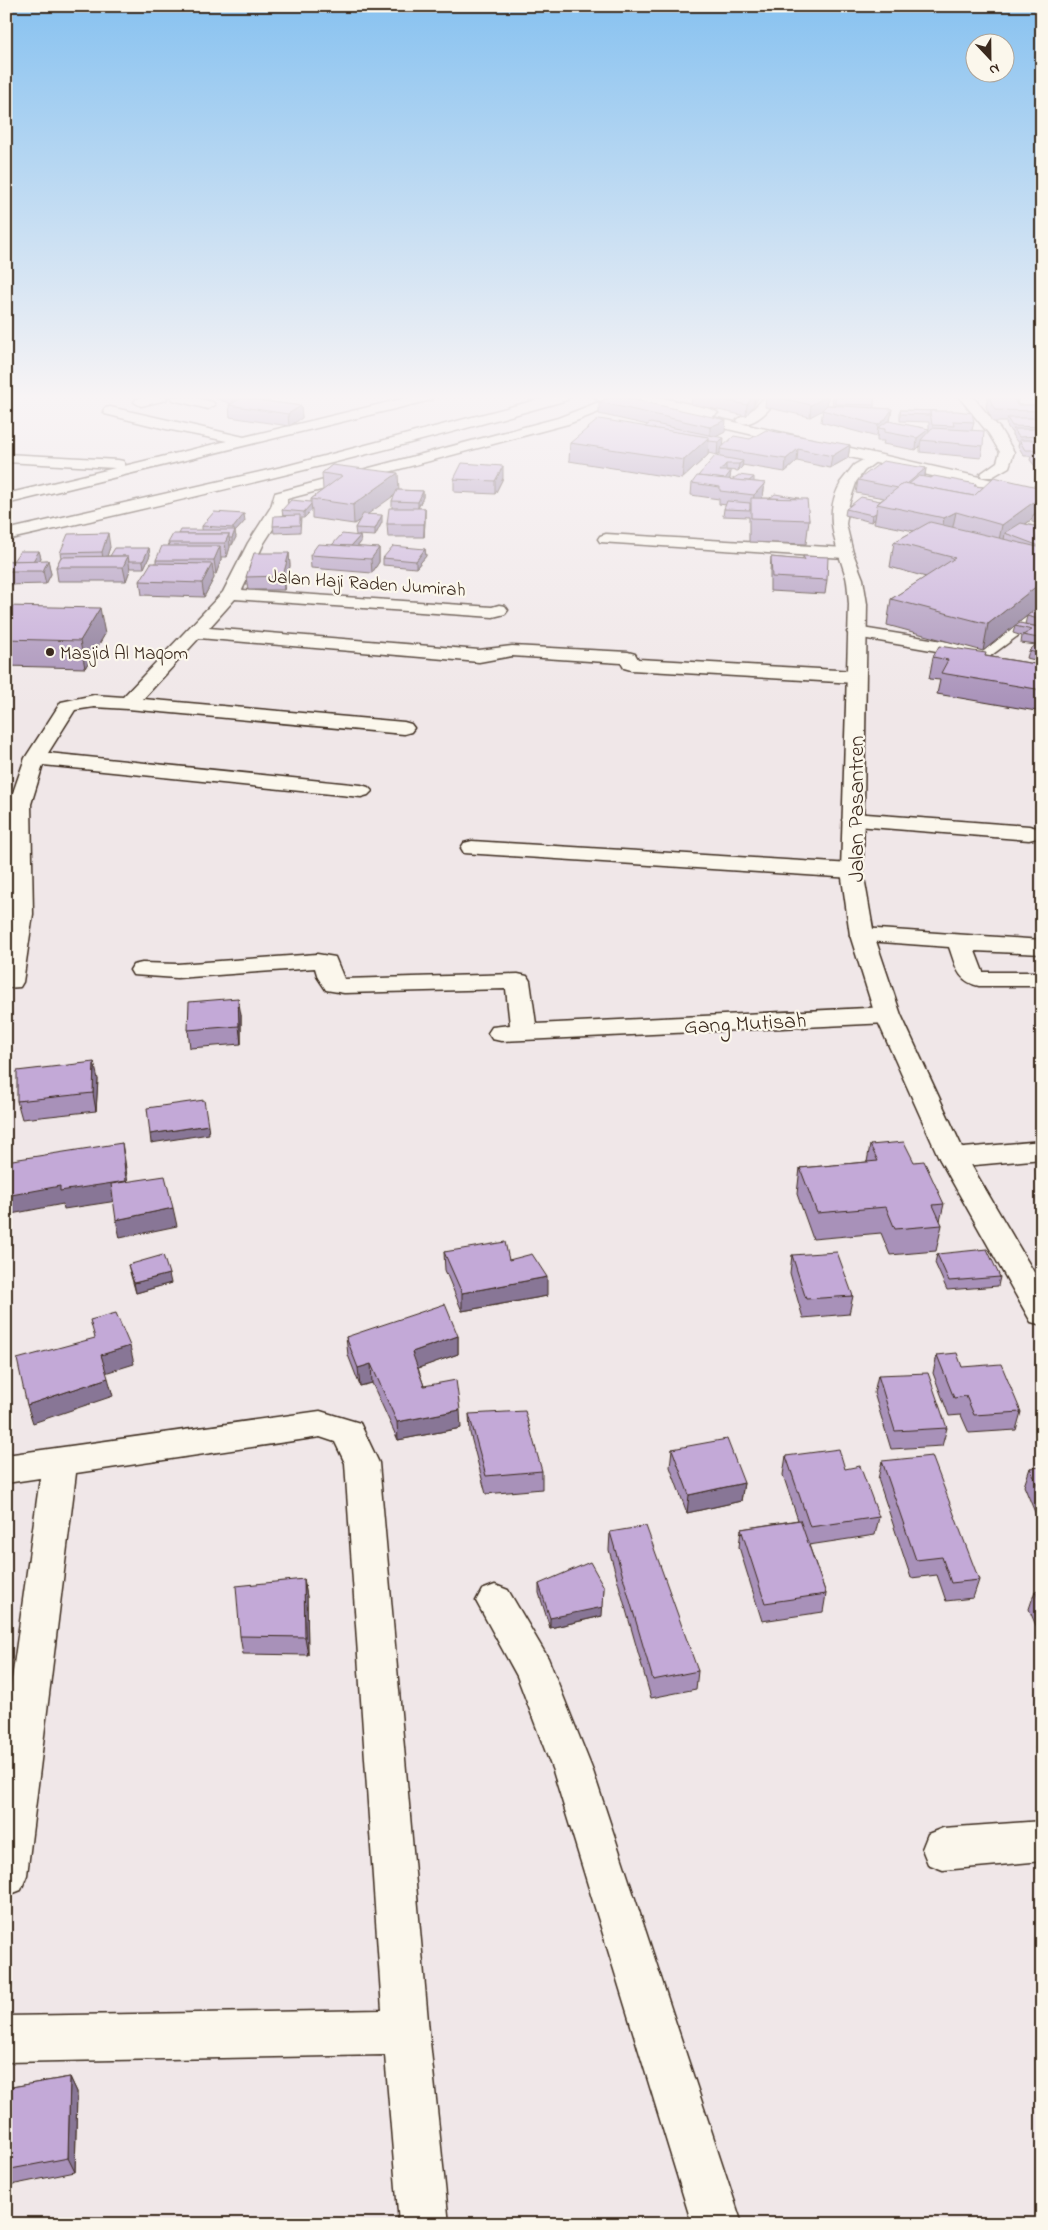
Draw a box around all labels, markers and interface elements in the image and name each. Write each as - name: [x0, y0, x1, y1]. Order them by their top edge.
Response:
- north arrow: [966, 32, 1016, 82]
- text: N: [986, 57, 1003, 80]
- street label: Jalan Haji Raden Jumirah: [267, 564, 466, 605]
- place label: Masjid Al Maqom: [60, 641, 188, 668]
- marker: Masjid Al Maqom: [44, 646, 56, 658]
- street label: Jalan Pasantren: [842, 736, 874, 882]
- street label: Gang Mutisah: [683, 1006, 807, 1045]

